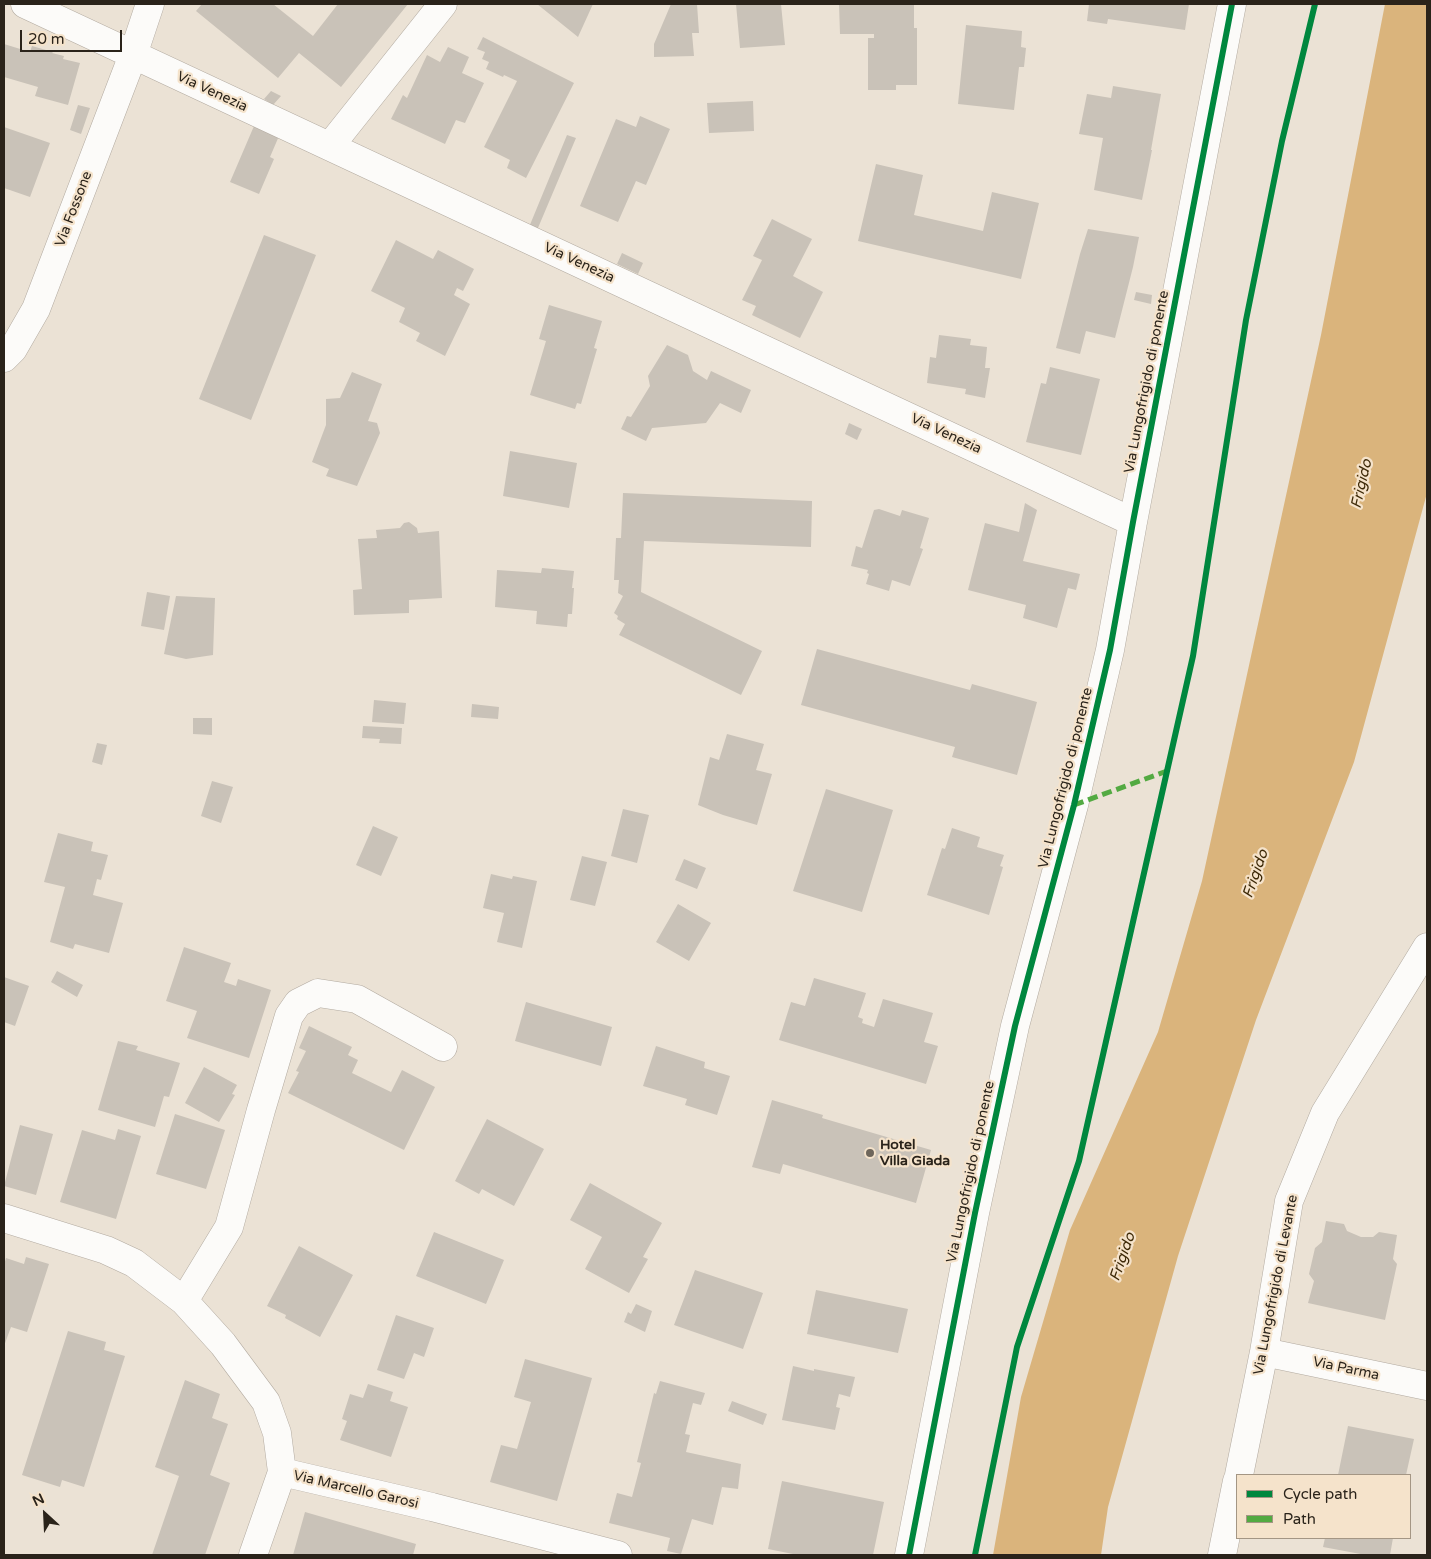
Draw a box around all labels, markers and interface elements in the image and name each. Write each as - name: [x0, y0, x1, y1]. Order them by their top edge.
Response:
- scale bar: [22, 20, 125, 52]
- text: 20 m: [28, 30, 65, 48]
- street label: Via Venezia: [174, 68, 250, 116]
- street label: Via Fossone: [52, 169, 96, 249]
- street label: Via Venezia: [541, 239, 617, 287]
- street label: Via Lungofrigido di ponente: [1121, 289, 1173, 475]
- street label: Via Venezia: [908, 410, 984, 458]
- water label: Frigido: [1348, 458, 1376, 510]
- street label: Via Lungofrigido di ponente: [1035, 686, 1097, 870]
- water label: Frigido: [1239, 847, 1273, 901]
- street label: Via Lungofrigido di ponente: [943, 1079, 999, 1265]
- place label: Hotel Villa Giada: [880, 1137, 950, 1170]
- marker: Hotel Villa Giada: [864, 1147, 876, 1159]
- street label: Via Lungofrigido di Levante: [1250, 1194, 1302, 1376]
- water label: Frigido: [1106, 1230, 1140, 1284]
- street label: Via Parma: [1311, 1354, 1381, 1384]
- street label: Via Marcello Garosi: [292, 1467, 420, 1513]
- legend: [1236, 1474, 1411, 1539]
- text: Cycle path: [1283, 1485, 1357, 1503]
- north arrow: [20, 1489, 70, 1539]
- text: N: [30, 1490, 47, 1510]
- text: Path: [1283, 1510, 1316, 1528]

